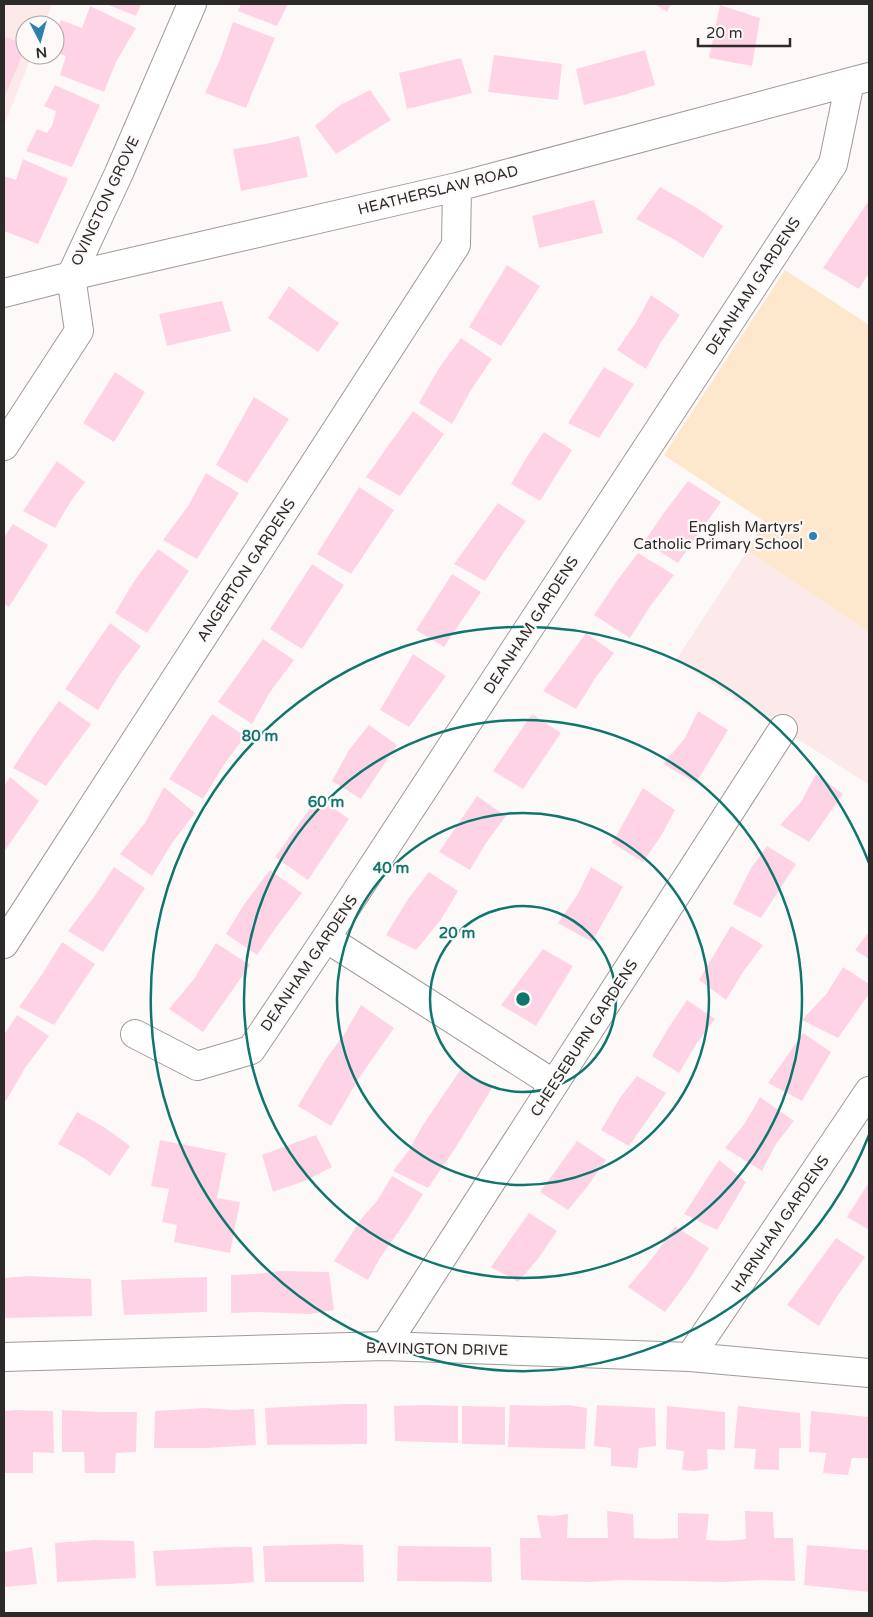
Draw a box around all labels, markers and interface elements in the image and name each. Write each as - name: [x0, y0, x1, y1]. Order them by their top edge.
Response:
- north arrow: [15, 15, 65, 65]
- scale bar: [698, 15, 790, 47]
- text: 20 m: [706, 24, 743, 42]
- text: N: [35, 43, 48, 61]
- street label: OVINGTON GROVE: [67, 133, 143, 269]
- street label: HEATHERSLAW ROAD: [356, 161, 520, 219]
- street label: DEANHAM GARDENS: [702, 214, 804, 358]
- street label: ANGERTON GARDENS: [193, 495, 299, 645]
- place label: English Martyrs' Catholic Primary School: [633, 518, 803, 553]
- marker: English Martyrs' Catholic Primary School: [807, 530, 819, 542]
- street label: DEANHAM GARDENS: [480, 553, 582, 697]
- text: 80 m: [242, 727, 278, 745]
- text: 60 m: [308, 793, 344, 811]
- text: 40 m: [373, 859, 409, 877]
- street label: DEANHAM GARDENS: [257, 892, 361, 1034]
- text: 20 m: [439, 924, 475, 942]
- street label: CHEESEBURN GARDENS: [526, 956, 642, 1120]
- centre of rings: [514, 990, 532, 1008]
- street label: HARNHAM GARDENS: [727, 1152, 833, 1296]
- street label: BAVINGTON DRIVE: [366, 1339, 508, 1359]

